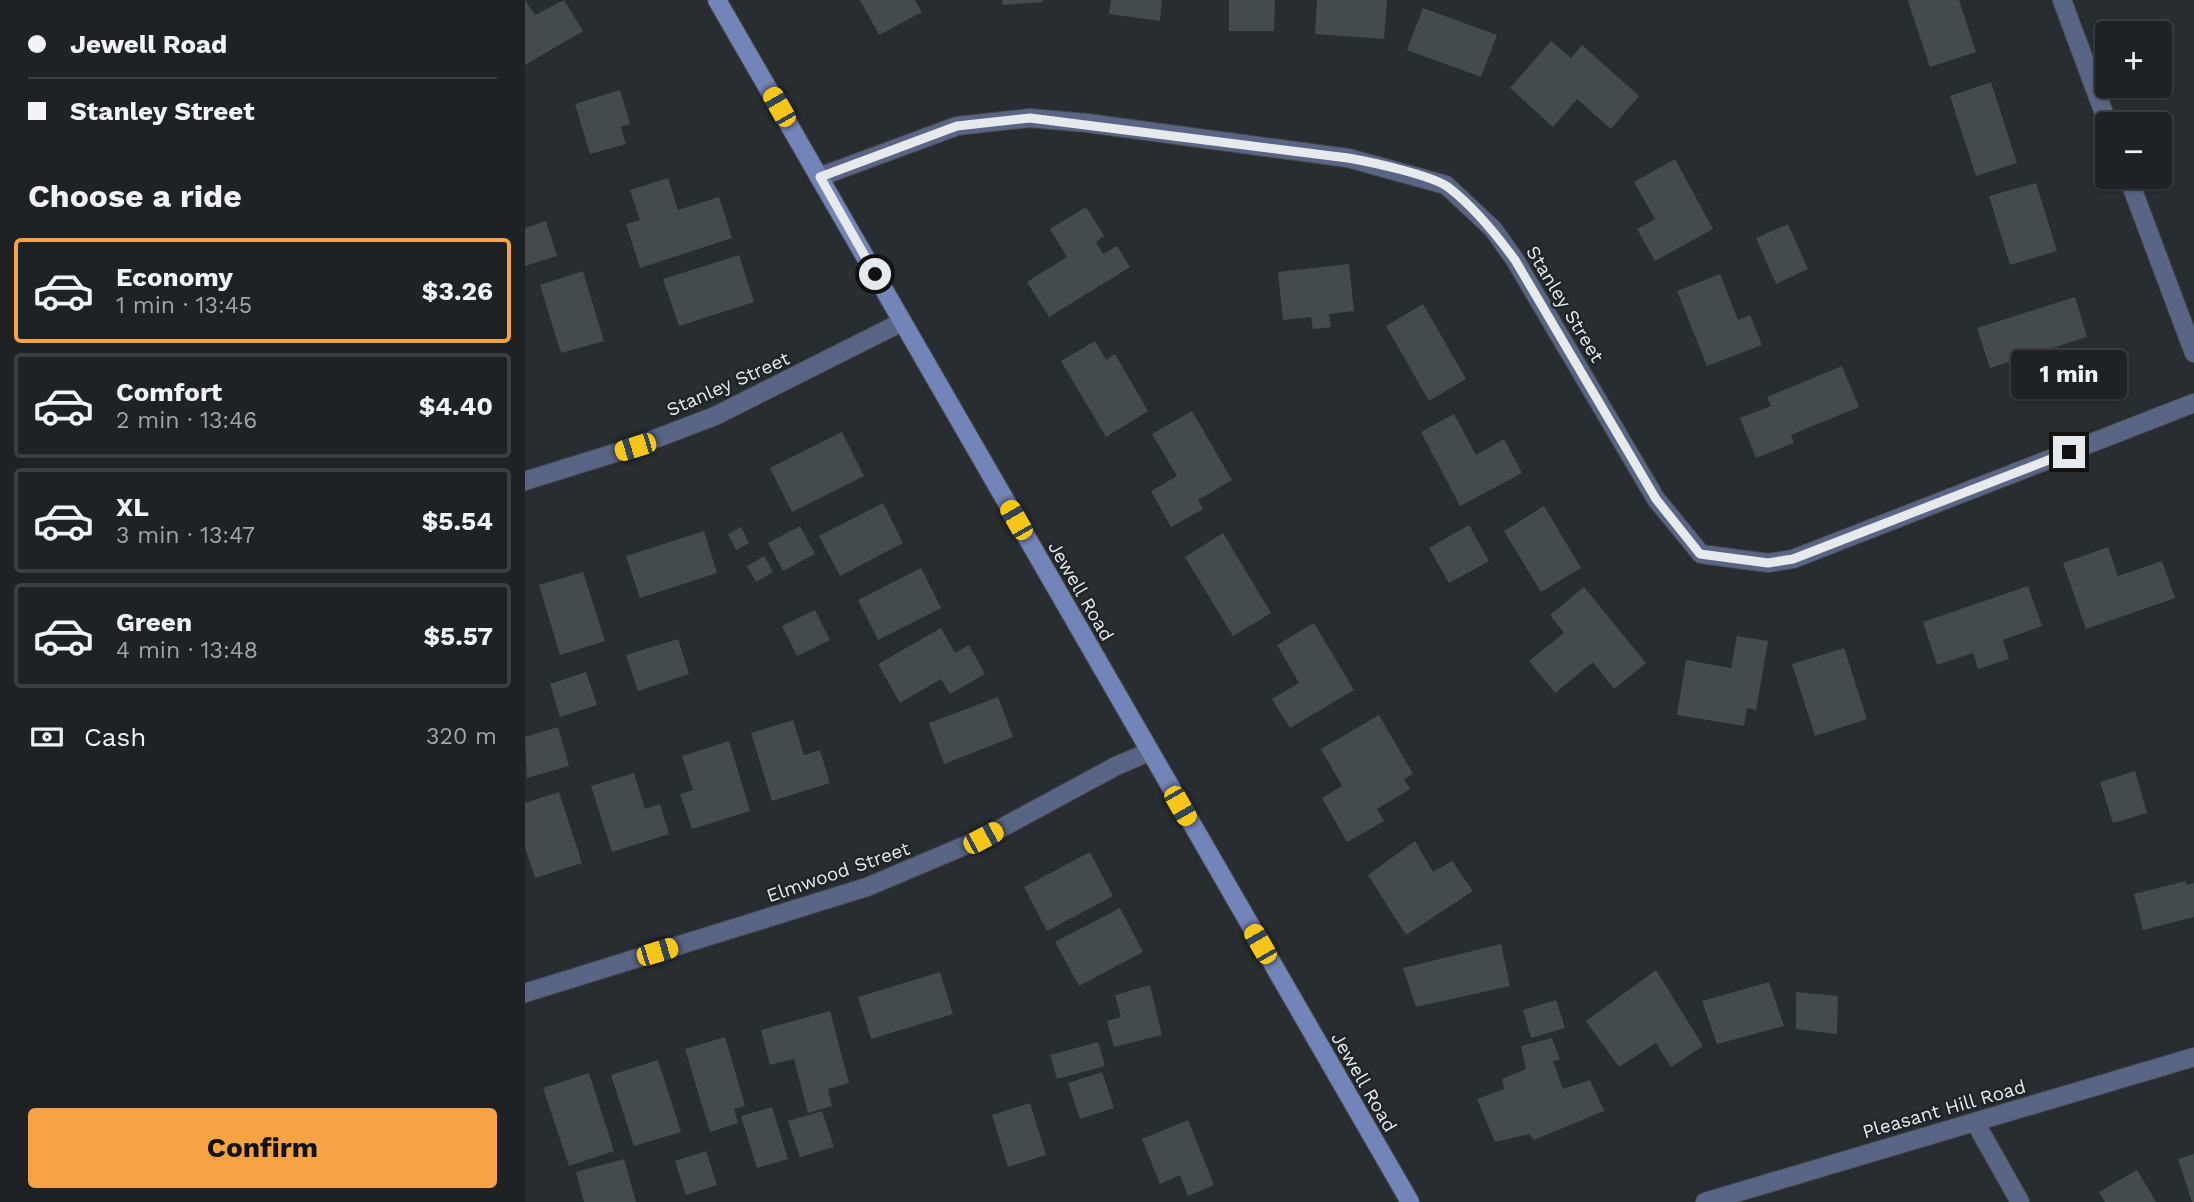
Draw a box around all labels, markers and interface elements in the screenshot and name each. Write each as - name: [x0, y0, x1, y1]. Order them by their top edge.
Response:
- map controls: [2095, 21, 2172, 189]
- button: +: [2095, 21, 2172, 98]
- text: Jewell Road: [70, 29, 227, 59]
- car: [760, 84, 799, 130]
- text: Stanley Street: [70, 96, 255, 126]
- button: −: [2095, 112, 2172, 189]
- text: Choose a ride: [28, 177, 242, 215]
- street label: Stanley Street: [1521, 242, 1609, 367]
- route start: [859, 258, 891, 290]
- icon: car: [32, 259, 95, 322]
- text: Economy: [116, 262, 233, 292]
- text: $3.26: [422, 276, 493, 306]
- text: 1 min · 13:45: [116, 292, 252, 319]
- street label: Stanley Street: [663, 347, 793, 421]
- callout: 1 min: [2011, 350, 2127, 400]
- text: 1 min: [2039, 361, 2099, 388]
- icon: car: [32, 374, 95, 437]
- text: Comfort: [116, 377, 222, 407]
- text: $4.40: [419, 391, 493, 421]
- text: 2 min · 13:46: [116, 407, 257, 434]
- car: [612, 431, 659, 463]
- route end: [2053, 436, 2085, 468]
- icon: car: [32, 489, 95, 552]
- text: XL: [116, 492, 149, 522]
- car: [997, 497, 1036, 543]
- text: $5.54: [422, 506, 493, 536]
- text: 3 min · 13:47: [116, 522, 255, 549]
- street label: Jewell Road: [1043, 537, 1119, 645]
- icon: car: [32, 604, 95, 667]
- text: Green: [116, 607, 192, 637]
- text: $5.57: [423, 621, 493, 651]
- text: 4 min · 13:48: [116, 637, 258, 664]
- icon: cash: [28, 718, 66, 756]
- text: Cash: [84, 722, 146, 752]
- text: 320 m: [426, 723, 497, 750]
- car: [1161, 783, 1200, 829]
- car: [960, 819, 1007, 857]
- street label: Elmwood Street: [763, 837, 913, 907]
- car: [1241, 921, 1280, 967]
- car: [634, 936, 681, 968]
- street label: Jewell Road: [1326, 1028, 1402, 1136]
- street label: Pleasant Hill Road: [1860, 1075, 2028, 1143]
- button: Confirm: [28, 1108, 497, 1188]

